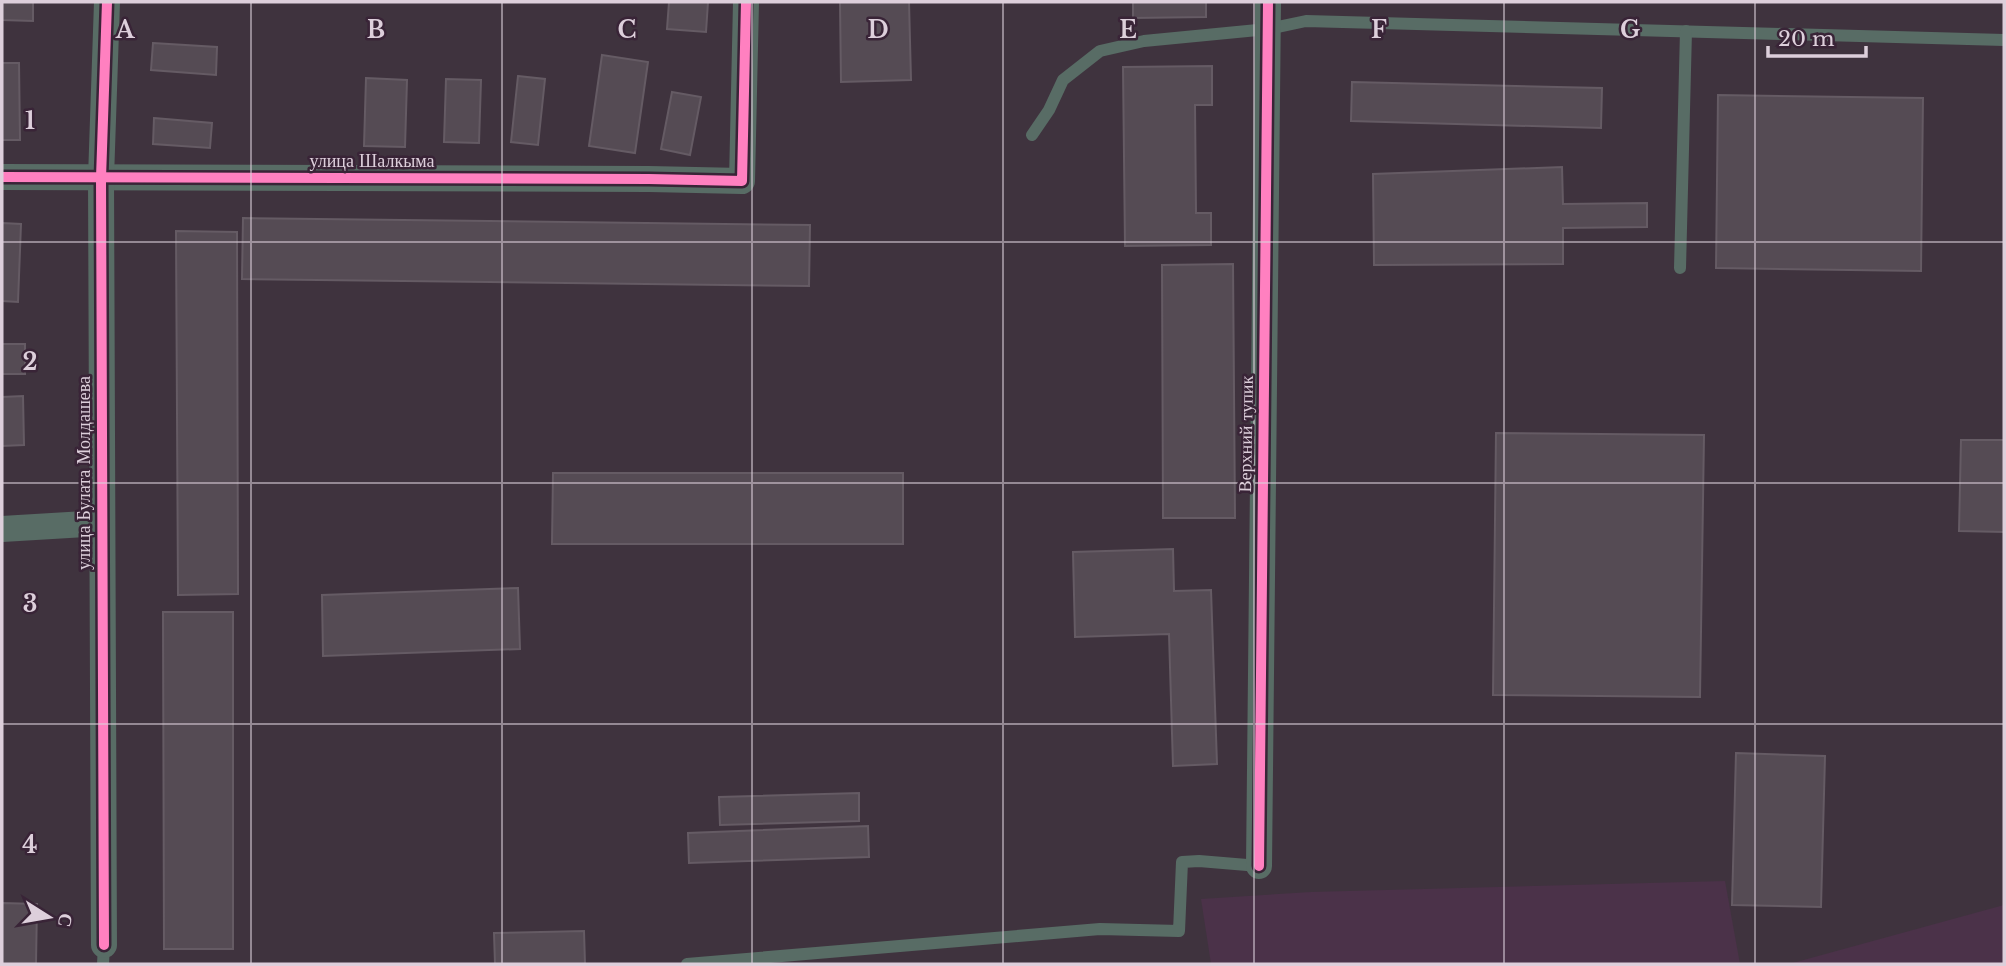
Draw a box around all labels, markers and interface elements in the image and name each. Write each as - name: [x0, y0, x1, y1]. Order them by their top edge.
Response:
- scale bar: [1768, 14, 1866, 58]
- text: A: [115, 16, 136, 44]
- text: B: [367, 16, 385, 44]
- text: C: [618, 16, 636, 44]
- text: D: [867, 16, 889, 44]
- text: E: [1119, 16, 1137, 44]
- text: F: [1371, 16, 1387, 44]
- text: G: [1620, 16, 1640, 44]
- text: 20 m: [1778, 26, 1835, 52]
- text: 1: [25, 107, 35, 135]
- street label: улица Шалкыма: [310, 150, 435, 172]
- text: 2: [23, 348, 37, 376]
- street label: Верхний тупик: [1234, 375, 1258, 493]
- street label: улица Булата Молдашева: [73, 376, 95, 570]
- text: 3: [23, 590, 37, 618]
- text: 4: [22, 831, 38, 859]
- north arrow: [14, 882, 84, 952]
- text: С: [53, 911, 78, 929]

